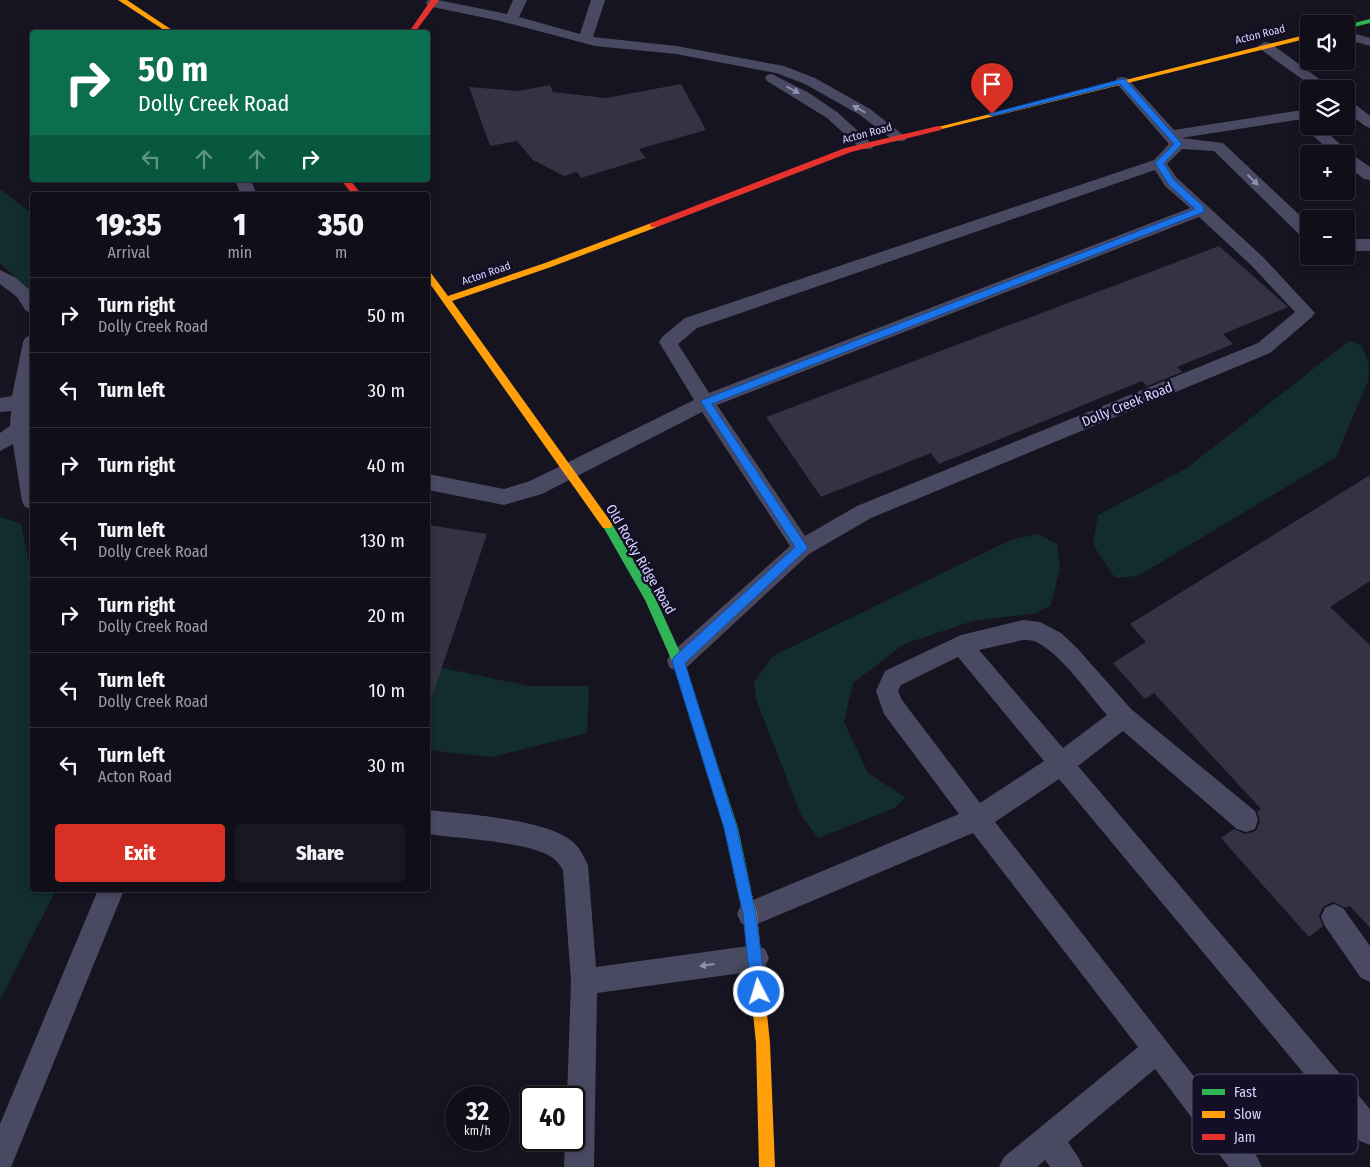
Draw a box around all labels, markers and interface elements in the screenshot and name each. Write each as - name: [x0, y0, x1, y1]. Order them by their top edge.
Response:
- map controls: [1300, 15, 1355, 265]
- button: sound: [1300, 15, 1355, 70]
- street label: Acton Road: [1234, 22, 1286, 47]
- text: 50 m: [138, 48, 208, 90]
- icon: right: [55, 50, 120, 115]
- pin: [971, 63, 1013, 114]
- icon: arrive: [978, 70, 1006, 98]
- button: layers: [1300, 80, 1355, 135]
- one-way arrow: [785, 86, 800, 94]
- text: Dolly Creek Road: [138, 90, 289, 117]
- one-way arrow: [852, 105, 867, 113]
- street label: Acton Road: [841, 121, 893, 146]
- icon: left: [137, 145, 165, 173]
- icon: ahead: [190, 145, 218, 173]
- icon: ahead: [243, 145, 271, 173]
- icon: right: [296, 145, 324, 173]
- button: +: [1300, 145, 1355, 200]
- one-way arrow: [1247, 174, 1259, 186]
- text: 19:35: [96, 207, 162, 243]
- text: 1: [233, 207, 246, 243]
- text: 350: [318, 207, 364, 243]
- button: −: [1300, 210, 1355, 265]
- text: Arrival: [108, 243, 150, 262]
- text: min: [227, 243, 252, 262]
- text: m: [335, 243, 347, 262]
- street label: Acton Road: [460, 259, 512, 288]
- text: Turn right: [98, 294, 175, 317]
- icon: right: [55, 301, 83, 329]
- text: 50 m: [367, 304, 405, 327]
- text: Dolly Creek Road: [98, 317, 208, 336]
- icon: left: [55, 376, 83, 404]
- text: Turn left: [98, 379, 165, 402]
- text: 30 m: [367, 379, 405, 402]
- street label: Dolly Creek Road: [1079, 379, 1175, 430]
- icon: right: [55, 451, 83, 479]
- text: Turn right: [98, 454, 175, 477]
- text: 40 m: [367, 454, 405, 477]
- street label: Old Rocky Ridge Road: [602, 501, 679, 617]
- text: Turn left: [98, 519, 165, 542]
- icon: left: [55, 526, 83, 554]
- text: 130 m: [360, 529, 405, 552]
- text: Dolly Creek Road: [98, 542, 208, 561]
- text: Turn right: [98, 594, 175, 617]
- icon: right: [55, 601, 83, 629]
- text: 20 m: [368, 604, 405, 627]
- text: Dolly Creek Road: [98, 617, 208, 636]
- text: Turn left: [98, 669, 165, 692]
- icon: left: [55, 676, 83, 704]
- text: 10 m: [369, 679, 405, 702]
- text: Dolly Creek Road: [98, 692, 208, 711]
- text: Turn left: [98, 744, 165, 767]
- icon: left: [55, 751, 83, 779]
- text: 30 m: [367, 754, 405, 777]
- text: Acton Road: [98, 767, 172, 786]
- button: Exit: [55, 824, 225, 882]
- button: Share: [235, 824, 405, 882]
- one-way arrow: [699, 961, 715, 969]
- position arrow: [732, 965, 784, 1017]
- legend: [1192, 1074, 1358, 1154]
- text: Fast: [1234, 1084, 1257, 1101]
- speed limit sign: 40: [520, 1086, 585, 1151]
- text: 32: [466, 1097, 489, 1127]
- text: Slow: [1234, 1106, 1261, 1123]
- text: km/h: [464, 1124, 491, 1138]
- text: Jam: [1234, 1129, 1255, 1146]

